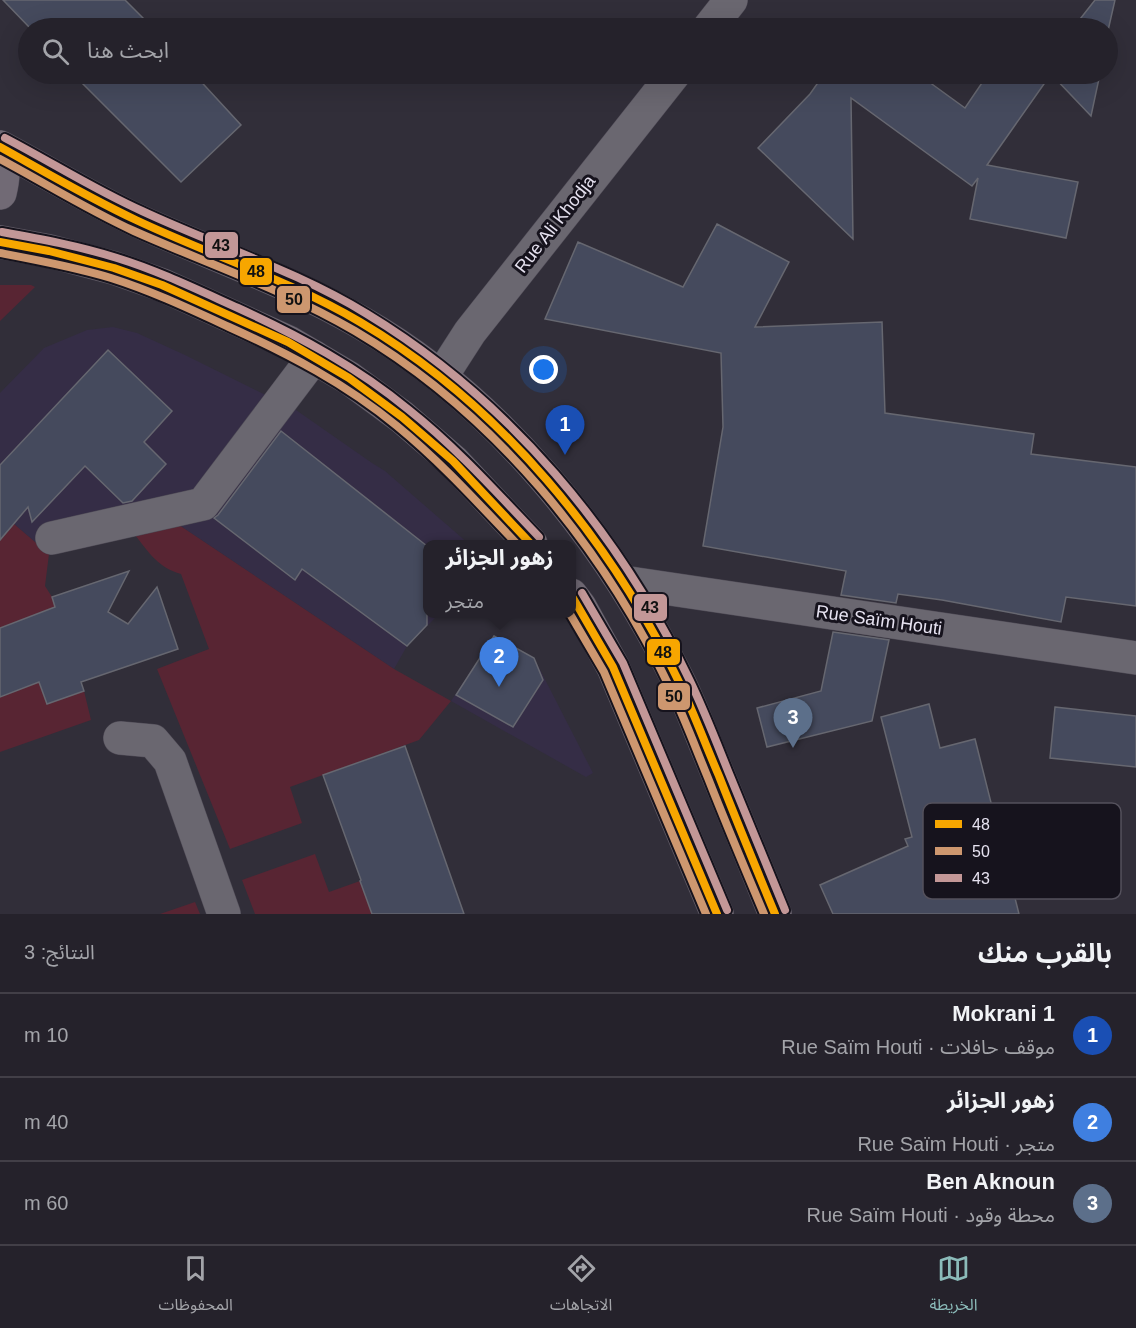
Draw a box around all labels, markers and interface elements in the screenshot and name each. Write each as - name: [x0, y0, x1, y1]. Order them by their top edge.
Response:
- search box: [18, 18, 1118, 84]
- icon: search: [39, 35, 72, 68]
- text: ابحث هنا: [87, 38, 169, 63]
- street label: Rue Ali Khodja: [511, 171, 600, 277]
- line badge: 43: [204, 231, 239, 259]
- text: 43: [212, 237, 230, 254]
- line badge: 48: [239, 257, 273, 286]
- text: 48: [247, 263, 265, 280]
- line badge: 50: [276, 285, 311, 314]
- text: 50: [285, 291, 303, 308]
- your location: [529, 355, 558, 384]
- pin: 1: [546, 406, 584, 455]
- popup: [423, 540, 576, 618]
- text: زهور الجزائر: [445, 545, 554, 570]
- text: متجر: [445, 590, 484, 612]
- line badge: 43: [633, 593, 668, 622]
- text: 43: [641, 599, 659, 616]
- street label: Rue Saïm Houti: [815, 601, 943, 639]
- pin: 2: [480, 638, 518, 687]
- line badge: 48: [646, 638, 681, 666]
- text: 48: [654, 644, 672, 661]
- line badge: 50: [657, 682, 691, 711]
- text: 50: [665, 688, 683, 705]
- pin: 3: [774, 698, 812, 748]
- legend: [923, 803, 1121, 899]
- text: 48: [972, 816, 990, 833]
- text: 50: [972, 843, 990, 860]
- text: 43: [972, 870, 990, 887]
- text: بالقرب منك: [978, 938, 1112, 968]
- text: النتائج: 3: [24, 941, 95, 963]
- text: Mokrani 1: [952, 1001, 1055, 1026]
- text: 10 m: [24, 1024, 68, 1046]
- text: 1: [1087, 1024, 1098, 1046]
- text: موقف حافلات · Rue Saïm Houti: [781, 1036, 1055, 1058]
- text: زهور الجزائر: [947, 1088, 1055, 1113]
- text: 40 m: [24, 1111, 68, 1133]
- text: 2: [1087, 1111, 1098, 1133]
- text: متجر · Rue Saïm Houti: [857, 1133, 1055, 1155]
- text: Ben Aknoun: [926, 1169, 1055, 1194]
- text: 60 m: [24, 1192, 68, 1214]
- text: 3: [1087, 1192, 1098, 1214]
- text: محطة وقود · Rue Saïm Houti: [806, 1204, 1055, 1226]
- tab: المحفوظات: [159, 1252, 233, 1322]
- tab: الاتجاهات: [550, 1252, 612, 1322]
- tab: الخريطة: [930, 1252, 977, 1322]

